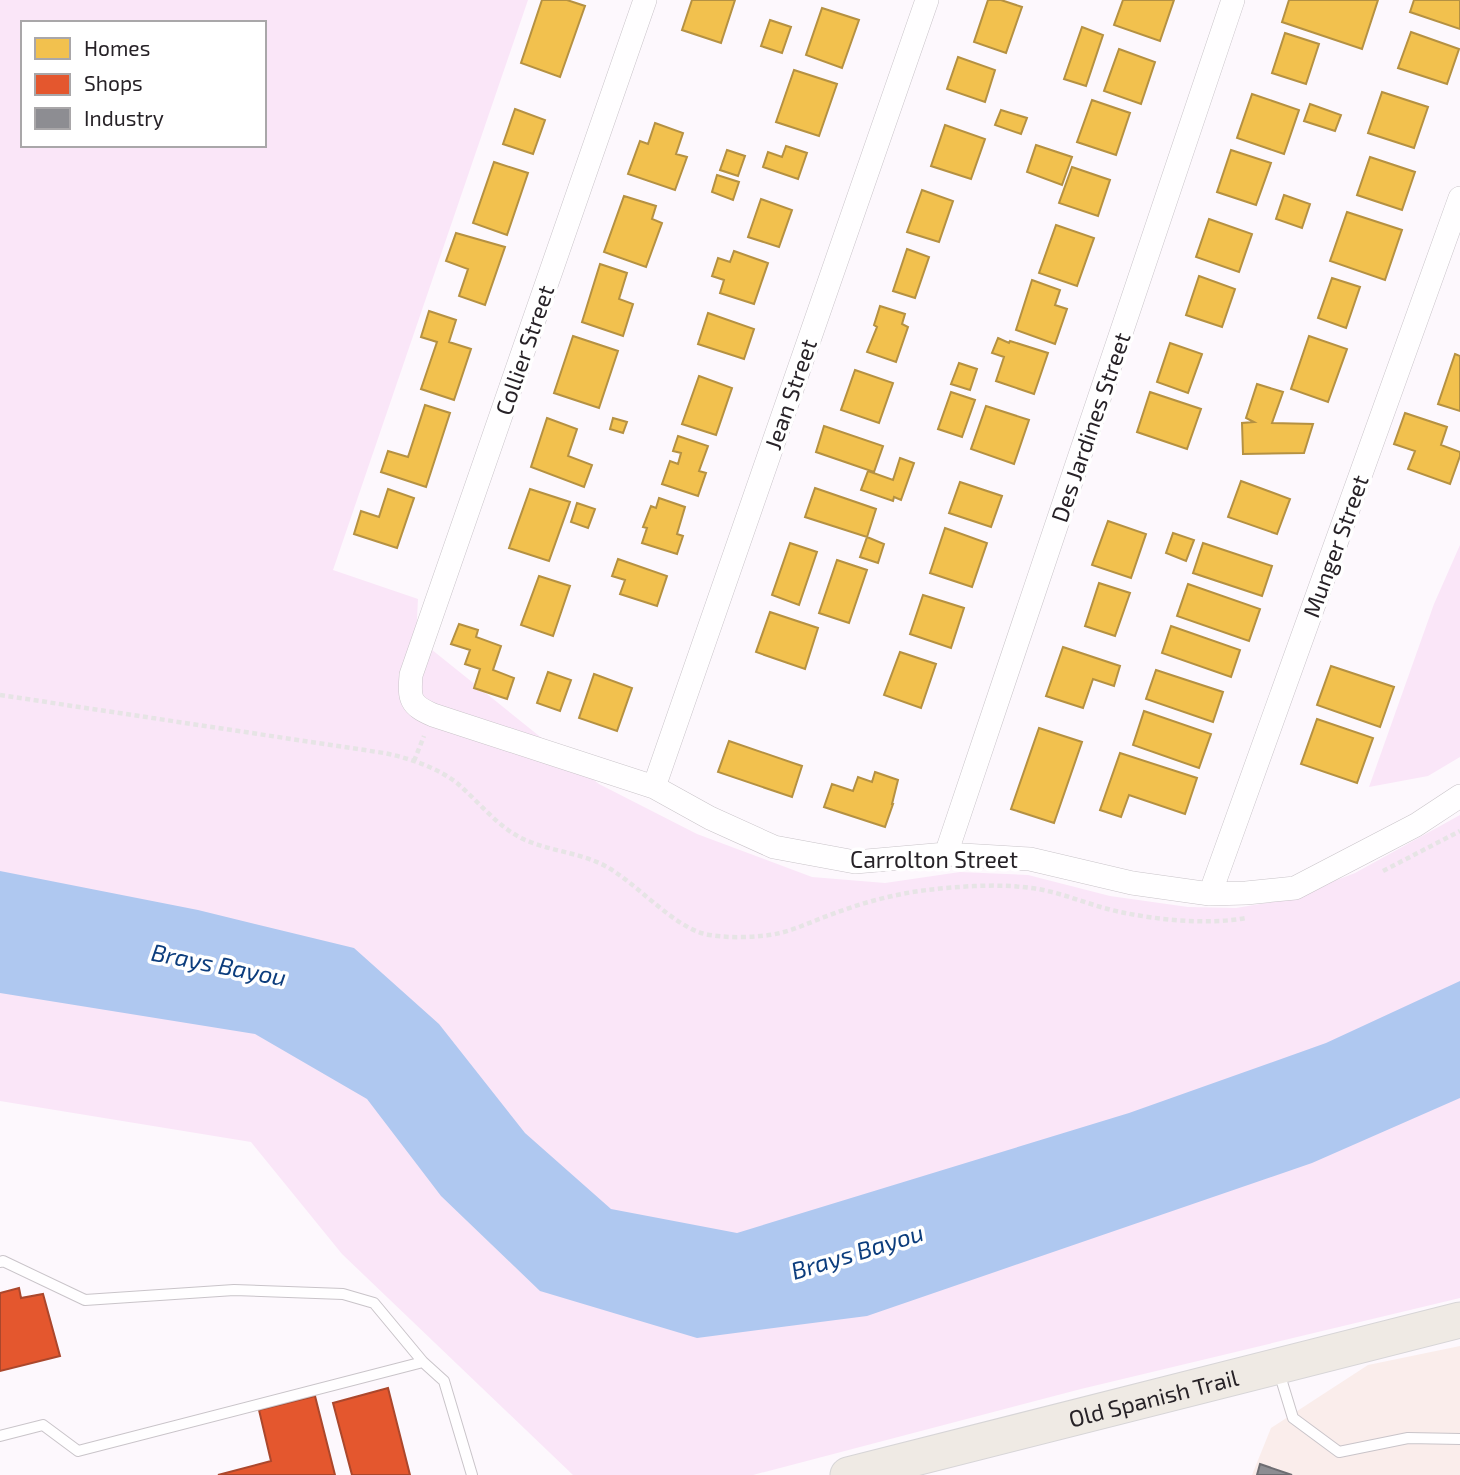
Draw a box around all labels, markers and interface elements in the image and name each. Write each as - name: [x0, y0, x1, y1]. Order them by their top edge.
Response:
- legend: [21, 21, 266, 147]
- text: Homes: [84, 35, 150, 60]
- text: Shops: [84, 70, 143, 95]
- text: Industry: [84, 105, 164, 130]
- street label: Collier Street: [489, 281, 559, 419]
- street label: Des Jardines Street: [1044, 328, 1136, 526]
- street label: Jean Street: [758, 335, 822, 453]
- street label: Munger Street: [1296, 471, 1374, 621]
- street label: Carrolton Street: [850, 845, 1018, 873]
- water label: Brays Bayou: [149, 937, 289, 991]
- water label: Brays Bayou: [787, 1217, 927, 1285]
- street label: Old Spanish Trail: [1066, 1363, 1241, 1433]

